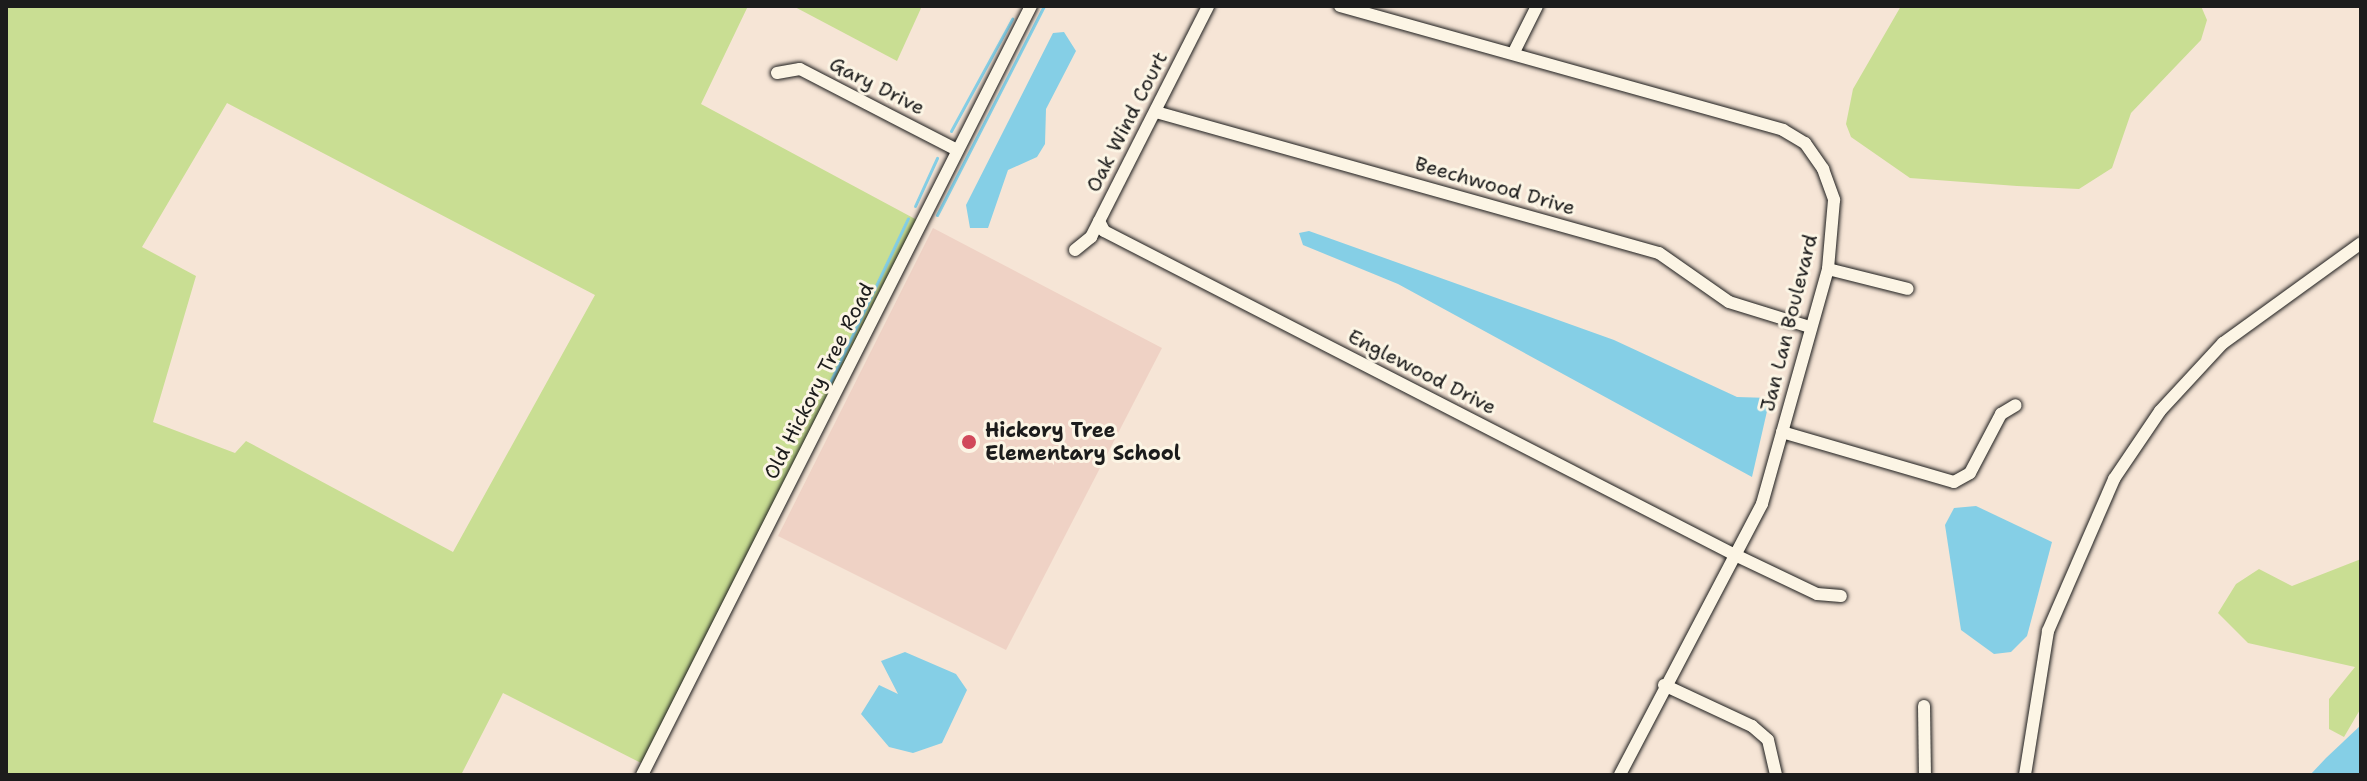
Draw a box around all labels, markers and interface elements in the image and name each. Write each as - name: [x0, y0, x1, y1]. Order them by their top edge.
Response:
- street label: Oak Wind Court: [1081, 48, 1173, 196]
- street label: Gary Drive: [825, 52, 929, 120]
- street label: Beechwood Drive: [1412, 152, 1578, 220]
- street label: Jan Lan Boulevard: [1755, 232, 1823, 414]
- street label: Old Hickory Tree Road: [759, 279, 879, 483]
- street label: Englewood Drive: [1344, 324, 1500, 420]
- place label: Hickory Tree Elementary School: [985, 418, 1181, 465]
- marker: Hickory Tree Elementary School: [960, 433, 978, 451]

